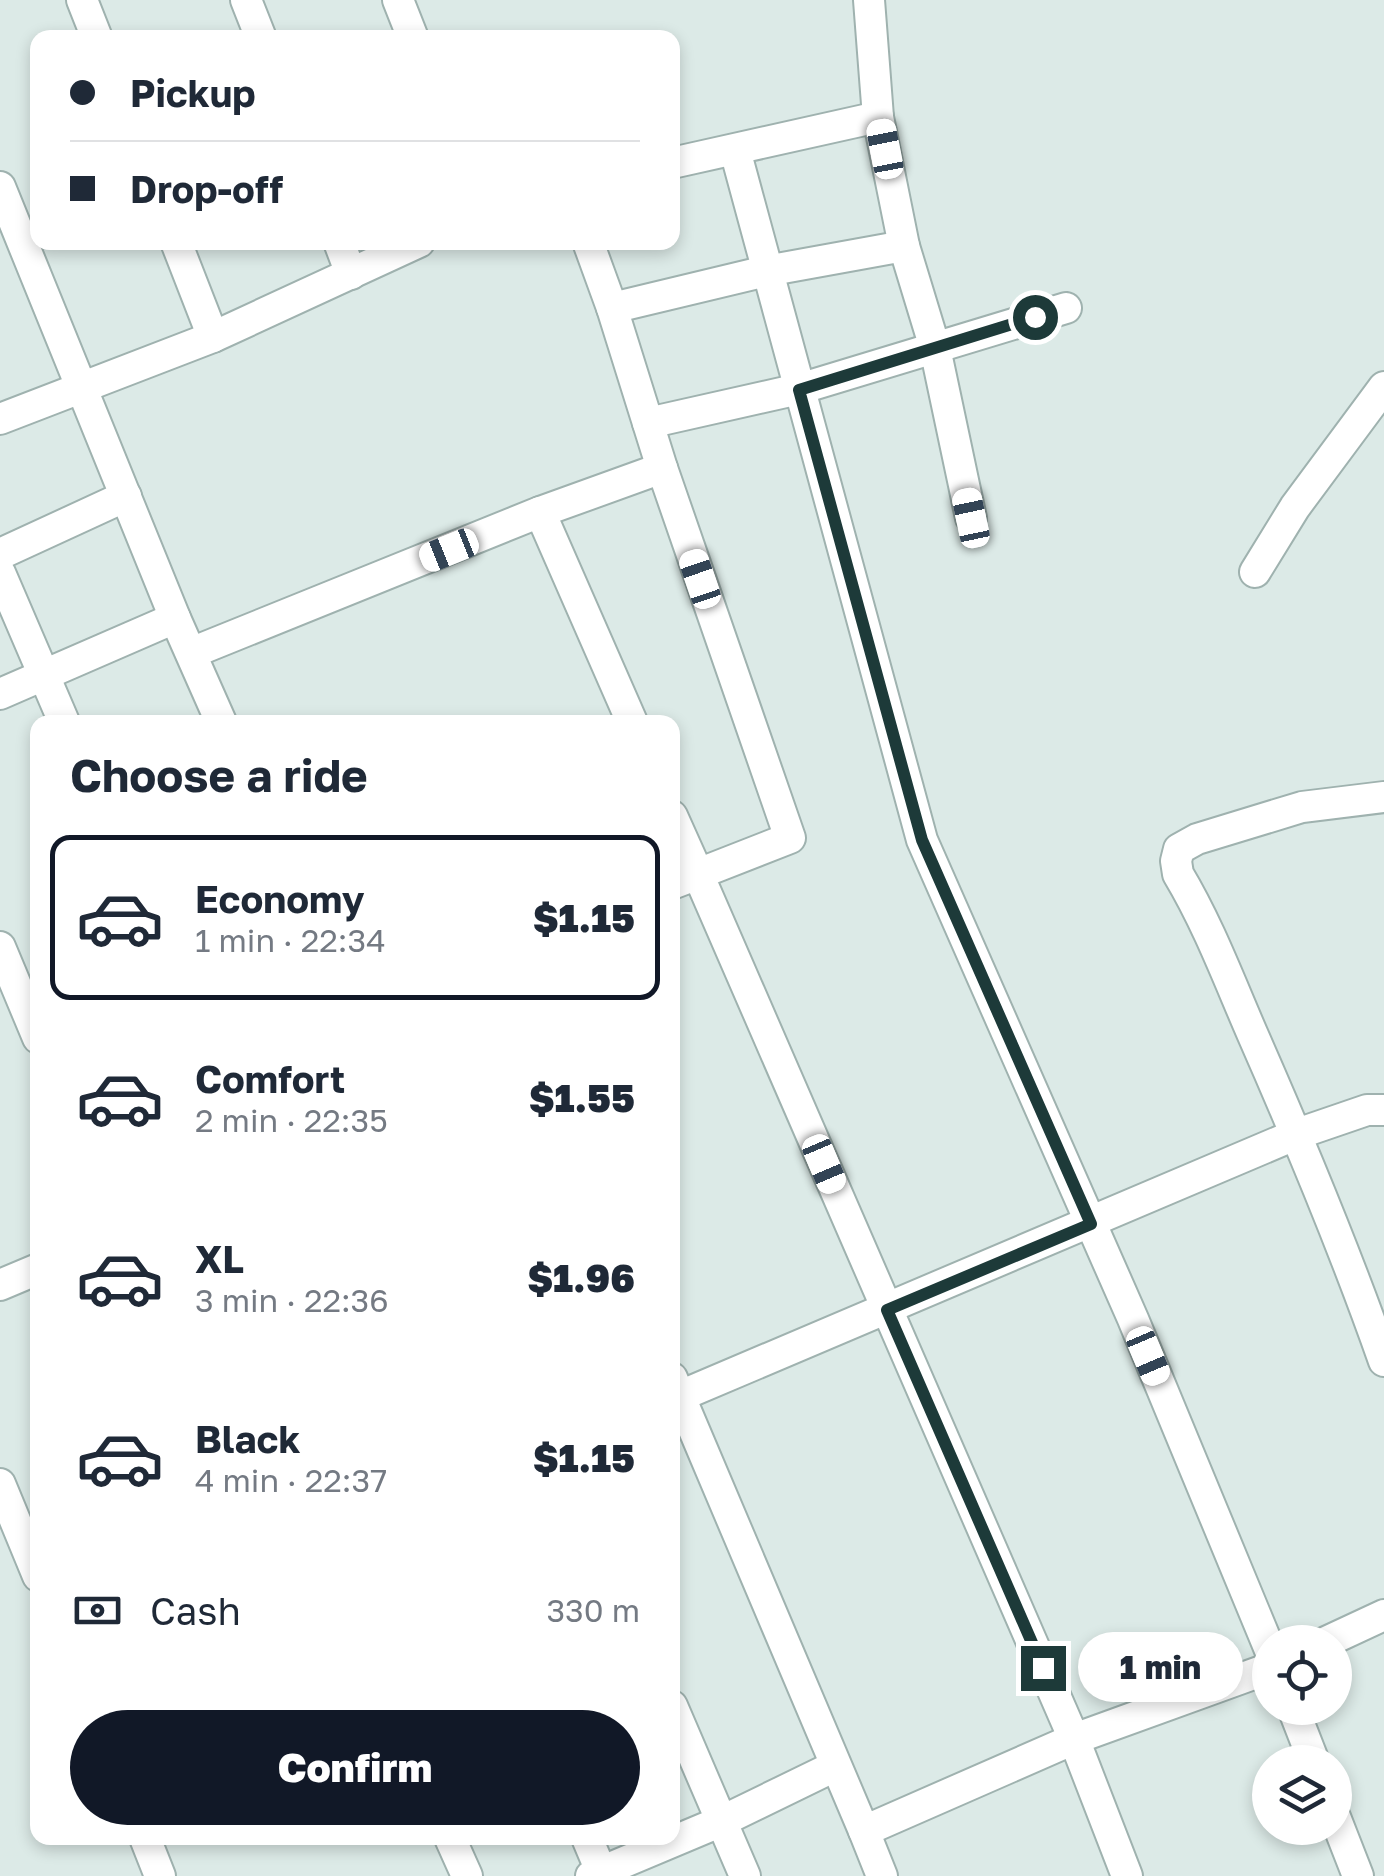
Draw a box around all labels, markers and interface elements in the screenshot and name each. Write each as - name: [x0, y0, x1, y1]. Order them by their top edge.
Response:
- text: Pickup: [130, 70, 256, 115]
- car: [865, 117, 905, 181]
- text: Drop-off: [130, 166, 283, 211]
- route start: [1013, 295, 1058, 340]
- car: [950, 486, 992, 550]
- car: [416, 525, 482, 575]
- car: [676, 546, 724, 612]
- text: Choose a ride: [70, 748, 368, 802]
- icon: car: [75, 873, 165, 963]
- text: Economy: [195, 876, 364, 921]
- text: $1.15: [533, 895, 635, 940]
- text: 1 min · 22:34: [195, 921, 386, 959]
- icon: car: [75, 1053, 165, 1143]
- text: Comfort: [195, 1056, 345, 1101]
- text: $1.55: [529, 1075, 635, 1120]
- text: 2 min · 22:35: [195, 1101, 388, 1139]
- car: [798, 1131, 850, 1197]
- icon: car: [75, 1233, 165, 1323]
- text: XL: [195, 1236, 244, 1281]
- text: $1.96: [528, 1255, 635, 1300]
- text: 3 min · 22:36: [195, 1281, 389, 1319]
- car: [1122, 1323, 1174, 1389]
- icon: car: [75, 1413, 165, 1503]
- text: Black: [195, 1416, 300, 1461]
- text: $1.15: [533, 1435, 635, 1480]
- text: 4 min · 22:37: [195, 1461, 387, 1499]
- icon: cash: [70, 1583, 125, 1638]
- text: Cash: [150, 1588, 241, 1633]
- text: 330 m: [546, 1591, 640, 1629]
- map controls: [1252, 1625, 1352, 1845]
- button: locate: [1252, 1625, 1352, 1725]
- callout: 1 min: [1078, 1633, 1243, 1703]
- route end: [1021, 1646, 1066, 1691]
- text: 1 min: [1120, 1648, 1201, 1686]
- button: Confirm: [70, 1710, 640, 1825]
- button: layers: [1252, 1745, 1352, 1845]

